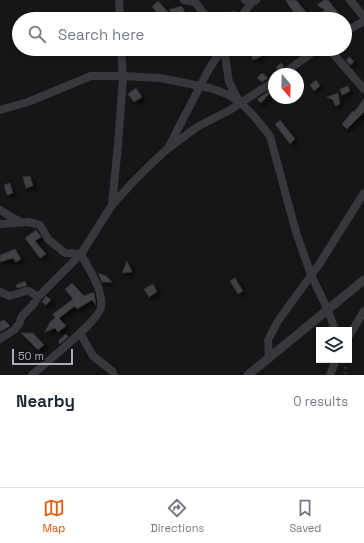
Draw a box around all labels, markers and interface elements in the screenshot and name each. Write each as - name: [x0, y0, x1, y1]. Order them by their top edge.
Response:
- search box: [12, 12, 352, 56]
- icon: search: [26, 23, 48, 45]
- text: Search here: [58, 25, 144, 44]
- north arrow: [268, 68, 304, 104]
- map controls: [316, 327, 352, 363]
- button: layers: [316, 327, 352, 363]
- scale bar: [12, 347, 73, 366]
- text: 50 m: [18, 349, 44, 363]
- text: Nearby: [16, 390, 75, 412]
- text: 0 results: [293, 393, 348, 410]
- tab: Map: [43, 497, 65, 535]
- tab: Directions: [150, 497, 204, 535]
- tab: Saved: [289, 497, 321, 535]

